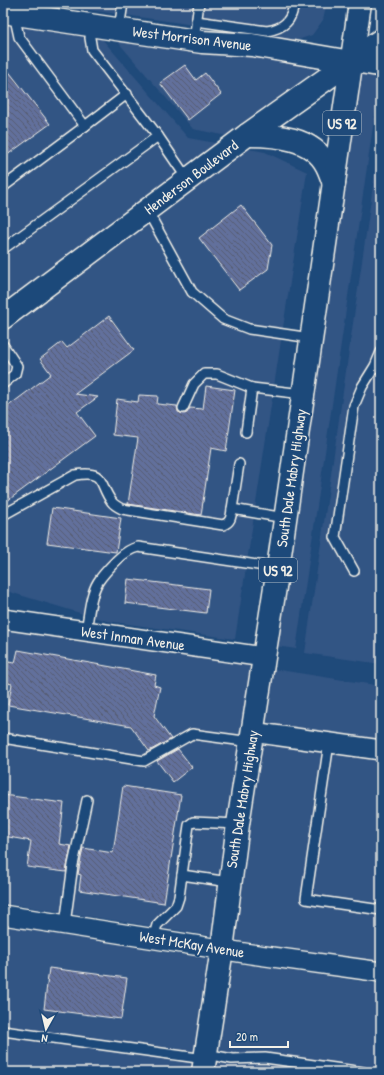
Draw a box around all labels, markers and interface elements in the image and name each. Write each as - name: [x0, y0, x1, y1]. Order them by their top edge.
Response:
- street label: West Morrison Avenue: [131, 20, 253, 56]
- road number: US 92: [323, 111, 361, 135]
- street label: Henderson Boulevard: [140, 135, 242, 219]
- street label: South Dale Mabry Highway: [271, 408, 311, 548]
- road number: US 92: [259, 558, 297, 582]
- street label: West Inman Avenue: [80, 620, 186, 656]
- street label: South Dale Mabry Highway: [221, 729, 263, 869]
- street label: West McKay Avenue: [138, 925, 246, 963]
- north arrow: [26, 1009, 66, 1049]
- scale bar: [230, 1023, 288, 1049]
- text: 20 m: [236, 1028, 258, 1045]
- text: N: [41, 1032, 48, 1046]

